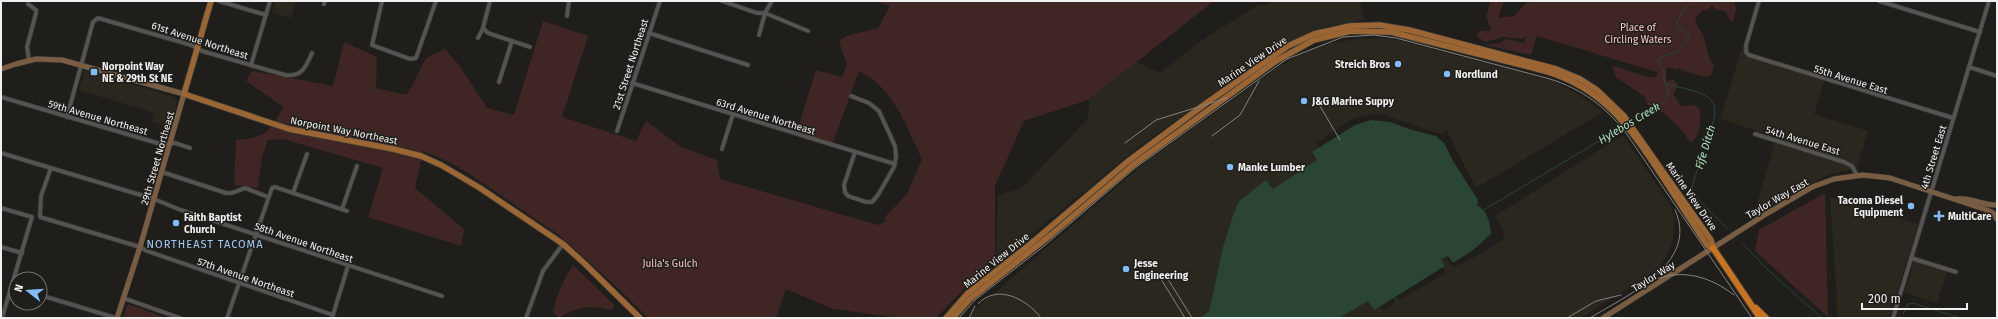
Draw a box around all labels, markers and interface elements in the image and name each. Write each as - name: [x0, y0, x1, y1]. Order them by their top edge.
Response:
- street label: 21st Street Northeast: [611, 17, 651, 111]
- street label: 61st Avenue Northeast: [150, 20, 250, 62]
- park label: Place of Circling Waters: [1605, 22, 1672, 46]
- street label: Marine View Drive: [1216, 34, 1289, 89]
- place label: Streich Bros: [1335, 59, 1390, 71]
- marker: Streich Bros: [1393, 59, 1403, 69]
- place label: Norpoint Way NE & 29th St NE: [102, 61, 173, 85]
- street label: 55th Avenue East: [1812, 63, 1890, 97]
- marker: Norpoint Way NE & 29th St NE: [89, 67, 99, 77]
- marker: Nordlund: [1442, 69, 1452, 79]
- place label: Nordlund: [1455, 69, 1498, 81]
- street label: 63rd Avenue Northeast: [715, 96, 817, 138]
- marker: J&G Marine Suppy: [1299, 96, 1309, 106]
- place label: J&G Marine Suppy: [1311, 96, 1395, 108]
- street label: 59th Avenue Northeast: [47, 98, 149, 138]
- water label: Hylebos Creek: [1596, 100, 1662, 147]
- street label: 29th Street Northeast: [139, 110, 177, 207]
- street label: Norpoint Way Northeast: [289, 115, 399, 147]
- water label: Fife Ditch: [1693, 124, 1718, 171]
- street label: 54th Avenue East: [1764, 124, 1842, 158]
- street label: 4th Street East: [1919, 124, 1949, 191]
- street label: Marine View Drive: [1663, 160, 1719, 233]
- marker: Manke Lumber: [1225, 162, 1235, 172]
- place label: Manke Lumber: [1238, 162, 1306, 174]
- street label: Taylor Way East: [1744, 176, 1811, 222]
- place label: Tacoma Diesel Equipment: [1838, 195, 1903, 219]
- marker: Tacoma Diesel Equipment: [1906, 201, 1916, 211]
- marker: MultiCare: [1933, 210, 1945, 222]
- place label: MultiCare: [1948, 211, 1992, 223]
- place label: Faith Baptist Church: [184, 212, 242, 236]
- marker: Faith Baptist Church: [171, 218, 181, 228]
- street label: 58th Avenue Northeast: [253, 220, 355, 266]
- street label: Marine View Drive: [961, 231, 1032, 291]
- district label: NORTHEAST TACOMA: [147, 238, 263, 251]
- street label: 57th Avenue Northeast: [195, 256, 296, 300]
- park label: Julia's Gulch: [642, 258, 698, 270]
- place label: Jesse Engineering: [1133, 258, 1189, 282]
- street label: Taylor Way: [1630, 259, 1677, 295]
- marker: Jesse Engineering: [1121, 264, 1131, 274]
- north arrow: [8, 271, 48, 311]
- text: N: [12, 283, 26, 294]
- scale bar: [1862, 285, 1967, 311]
- text: 200 m: [1868, 292, 1901, 306]

